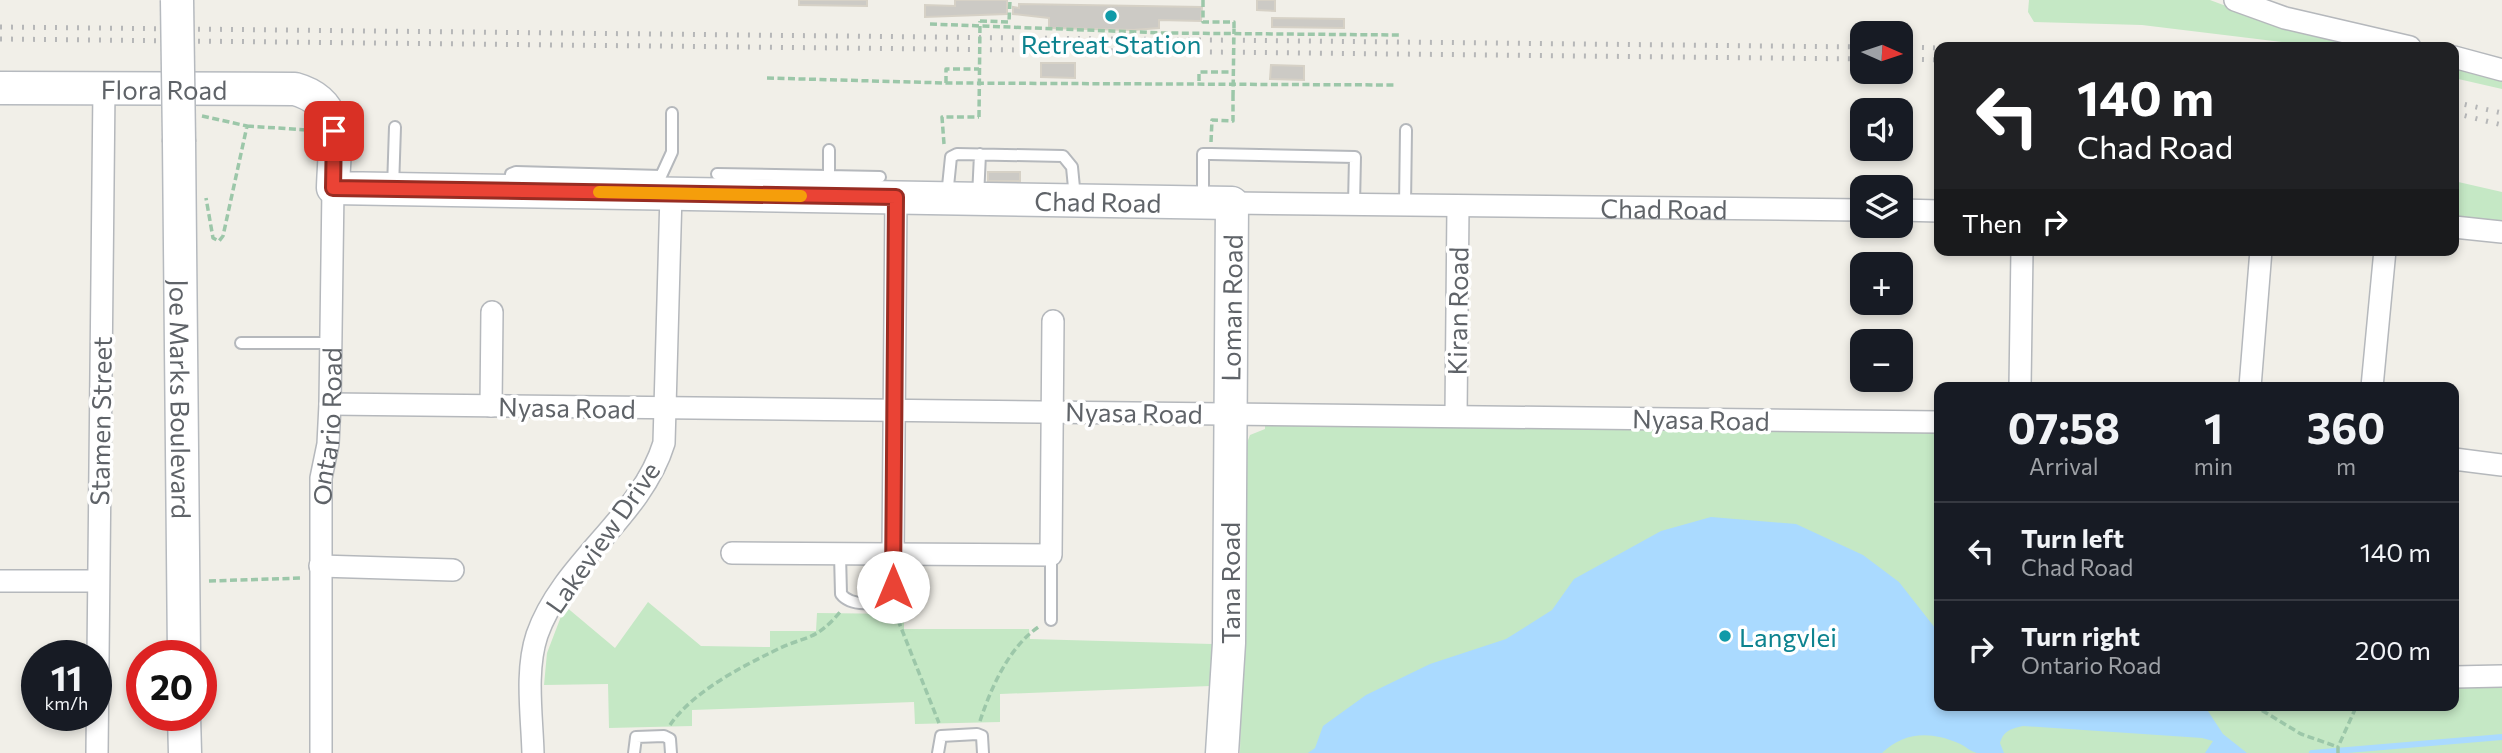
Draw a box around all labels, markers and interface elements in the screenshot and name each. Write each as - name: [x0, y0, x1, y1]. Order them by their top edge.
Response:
- marker: Retreat Station: [1103, 8, 1119, 24]
- north arrow: [1850, 21, 1913, 84]
- map controls: [1850, 21, 1913, 392]
- place label: Retreat Station: [1021, 28, 1201, 59]
- text: 140 m: [2077, 66, 2214, 126]
- icon: left: [1962, 70, 2053, 161]
- street label: Flora Road: [101, 73, 227, 104]
- button: sound: [1850, 98, 1913, 161]
- pin: [304, 101, 364, 161]
- icon: arrive: [315, 112, 353, 150]
- text: Chad Road: [2077, 126, 2233, 166]
- button: layers: [1850, 175, 1913, 238]
- street label: Chad Road: [1034, 184, 1162, 217]
- street label: Chad Road: [1600, 192, 1728, 224]
- icon: right: [2036, 203, 2074, 241]
- text: Then: [1962, 207, 2022, 238]
- street label: Loman Road: [1214, 234, 1248, 382]
- street label: Kiran Road: [1440, 247, 1474, 375]
- button: +: [1850, 252, 1913, 315]
- street label: Joe Marks Boulevard: [165, 279, 198, 519]
- button: −: [1850, 329, 1913, 392]
- street label: Stamen Street: [83, 336, 117, 506]
- street label: Ontario Road: [305, 347, 346, 505]
- street label: Nyasa Road: [498, 390, 636, 424]
- street label: Nyasa Road: [1065, 395, 1203, 429]
- text: 07:58: [2008, 401, 2120, 453]
- text: 1: [2204, 401, 2223, 453]
- text: 360: [2307, 401, 2385, 453]
- street label: Nyasa Road: [1632, 402, 1770, 436]
- text: Arrival: [2029, 452, 2099, 480]
- text: min: [2194, 452, 2233, 480]
- text: m: [2336, 452, 2356, 480]
- street label: Lakeview Drive: [538, 455, 666, 619]
- street label: Tana Road: [1214, 522, 1245, 644]
- text: Turn left: [2021, 522, 2124, 553]
- icon: left: [1962, 532, 2000, 570]
- text: 140 m: [2360, 536, 2431, 567]
- position arrow: [856, 550, 930, 624]
- text: Chad Road: [2021, 553, 2133, 581]
- text: Turn right: [2021, 620, 2140, 651]
- place label: Langvlei: [1739, 621, 1837, 652]
- marker: Langvlei: [1717, 628, 1733, 644]
- icon: right: [1962, 630, 2000, 668]
- text: 200 m: [2355, 634, 2431, 665]
- speed limit sign: 20: [126, 640, 217, 731]
- text: Ontario Road: [2021, 651, 2161, 679]
- text: 11: [51, 655, 82, 698]
- text: km/h: [45, 692, 88, 714]

